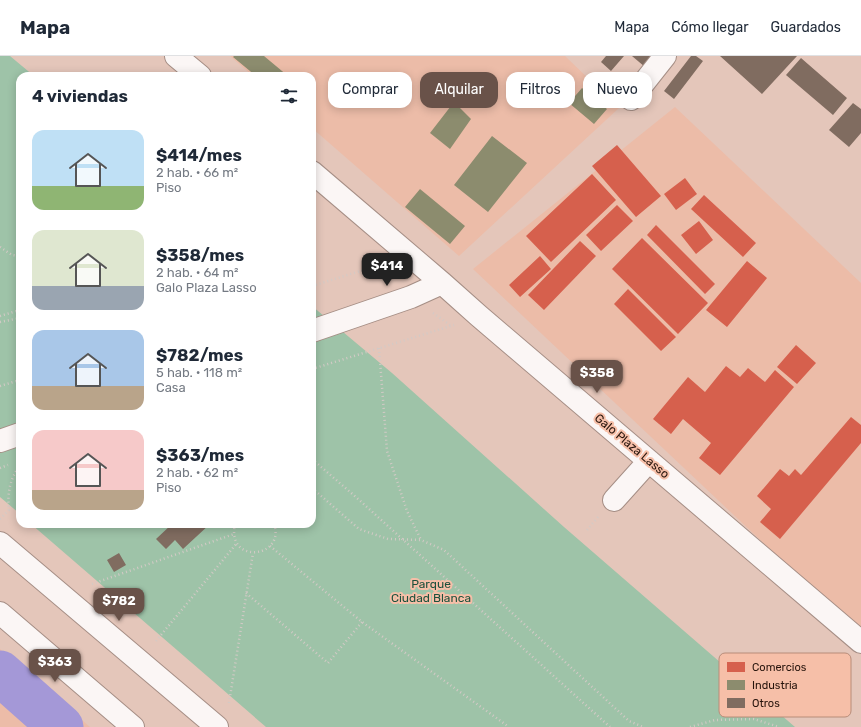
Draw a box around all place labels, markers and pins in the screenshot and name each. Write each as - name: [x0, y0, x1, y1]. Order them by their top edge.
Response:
- pin: $414: [363, 253, 411, 287]
- pin: $358: [573, 360, 621, 394]
- pin: $782: [95, 588, 143, 622]
- pin: $363: [31, 649, 79, 683]

